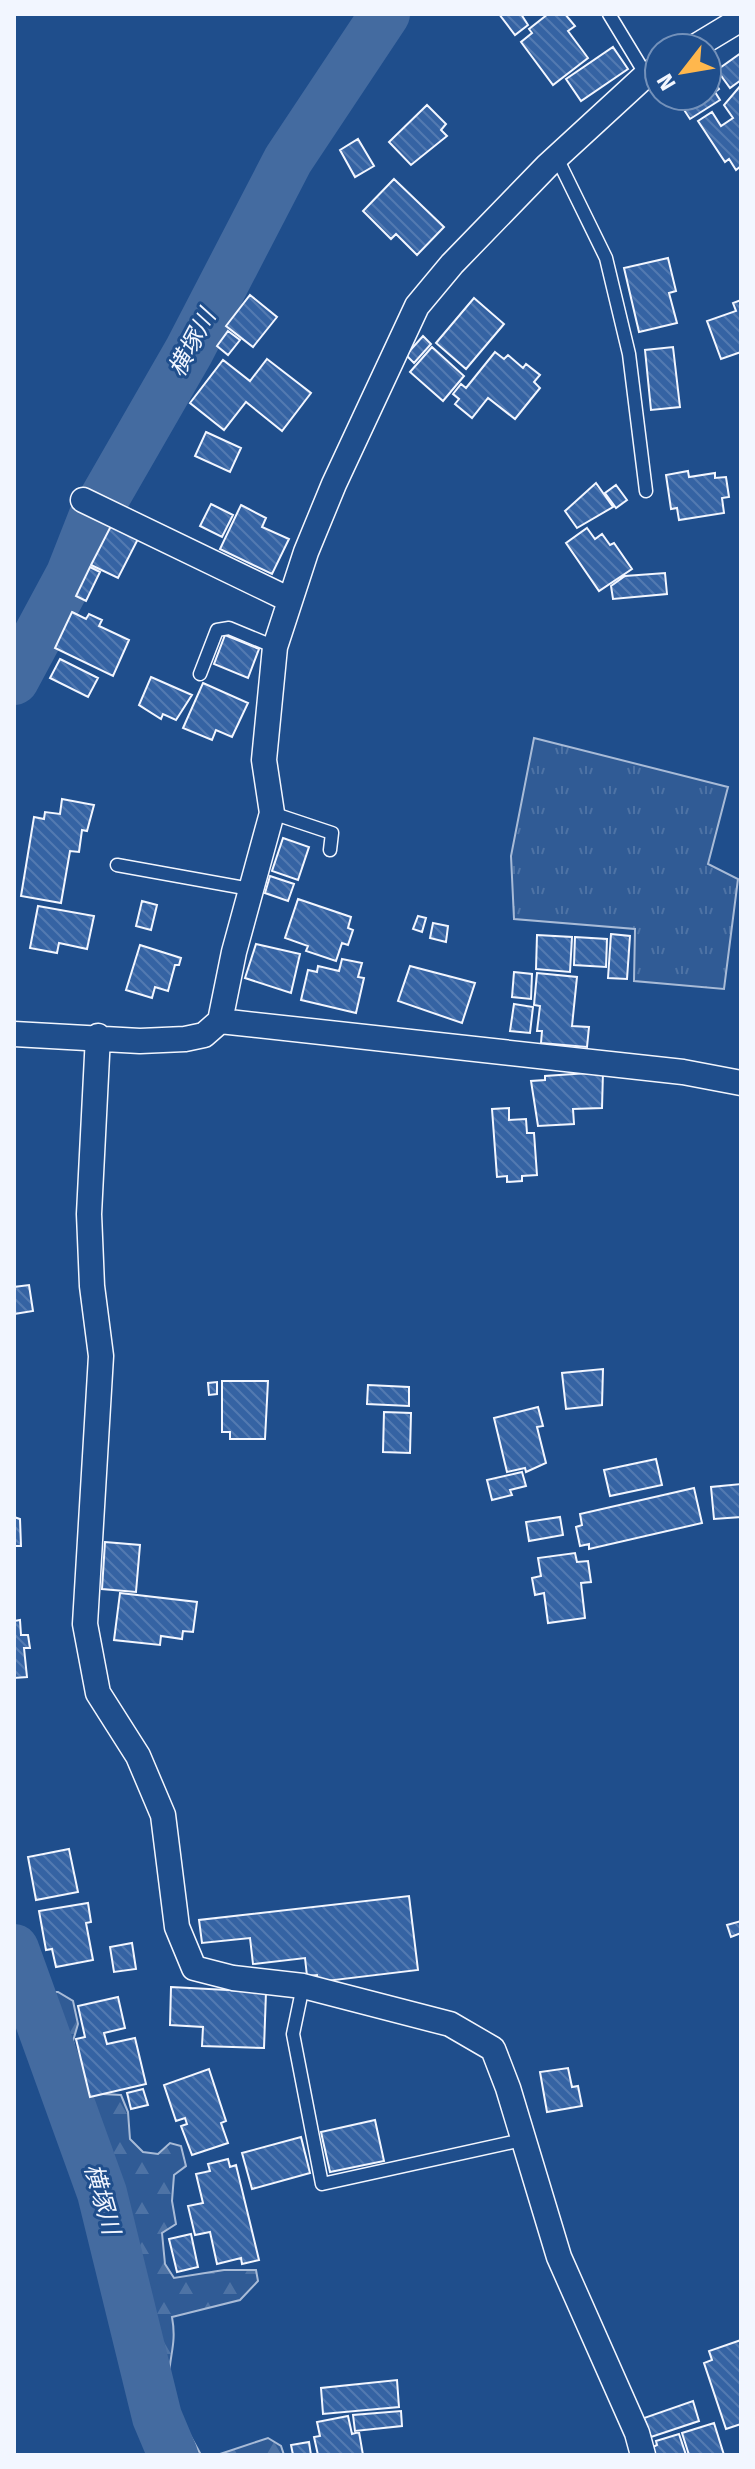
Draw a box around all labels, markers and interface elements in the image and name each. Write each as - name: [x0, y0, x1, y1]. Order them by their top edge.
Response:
- north arrow: [643, 32, 723, 112]
- text: N: [651, 69, 682, 95]
- water label: 横塚川: [163, 302, 223, 381]
- water label: 横塚川: [79, 2161, 126, 2240]

